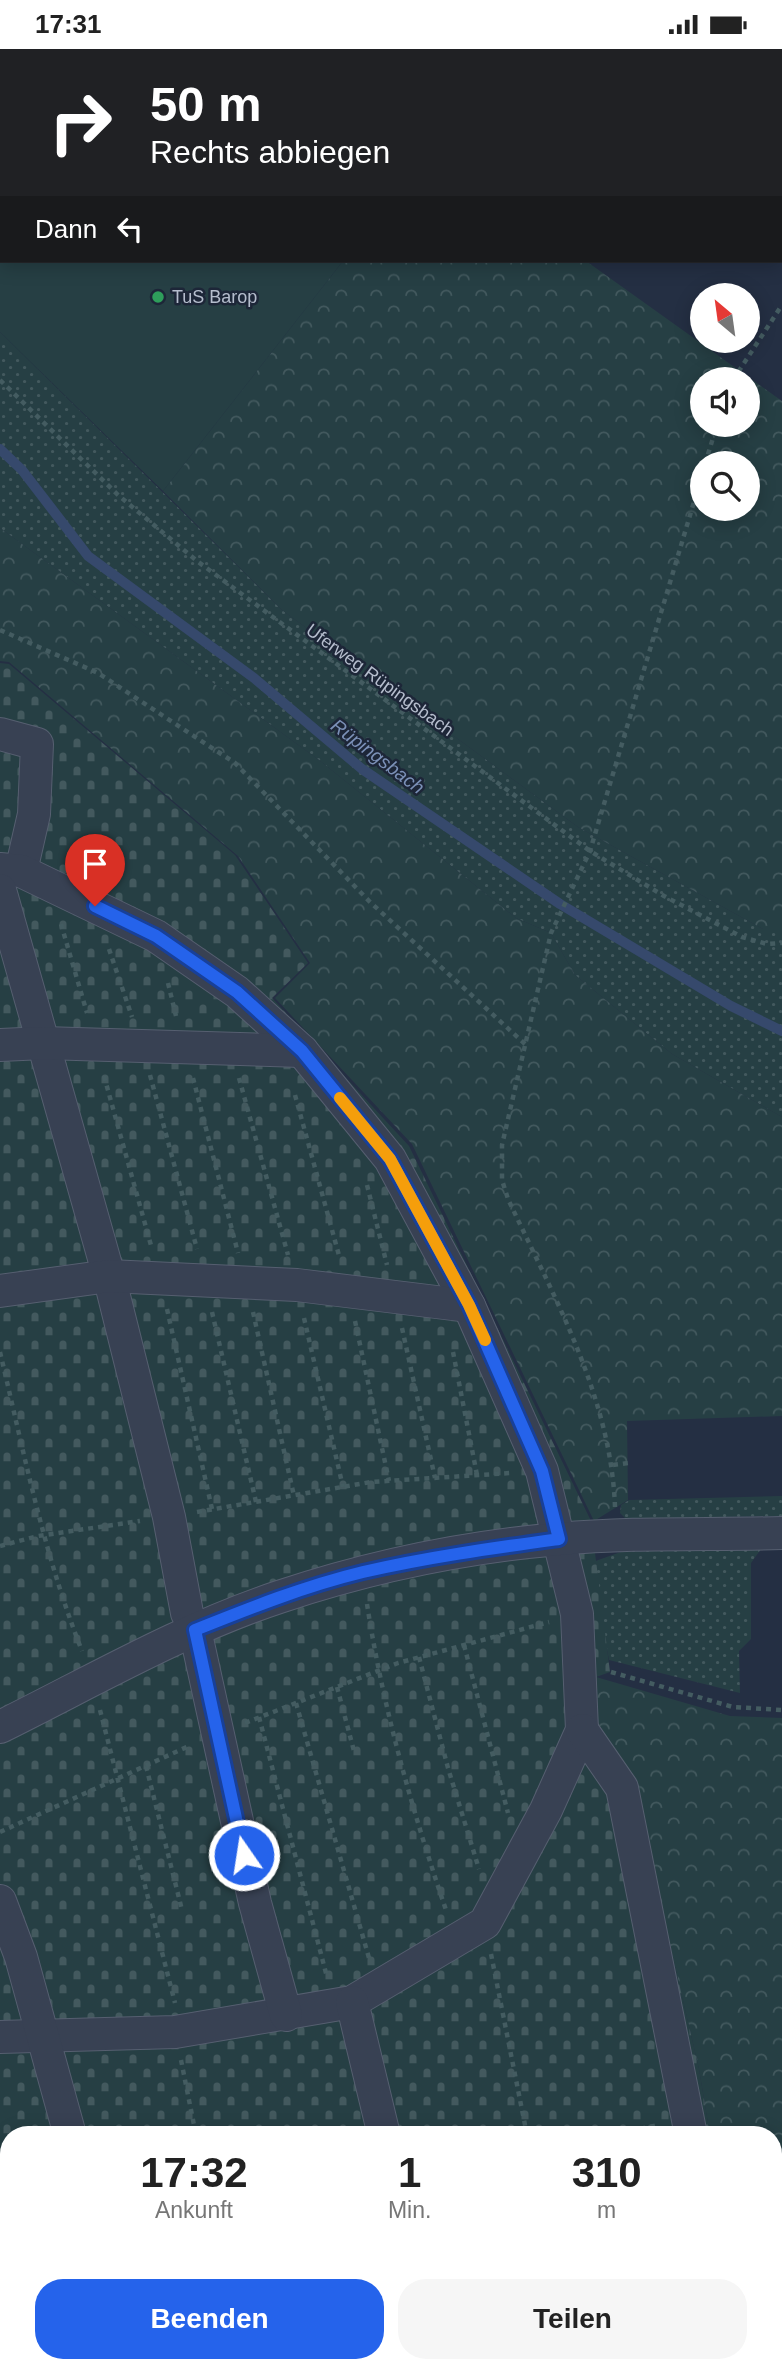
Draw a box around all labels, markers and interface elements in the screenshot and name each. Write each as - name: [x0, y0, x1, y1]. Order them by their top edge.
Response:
- text: 17:31: [35, 9, 102, 39]
- icon: right: [35, 77, 126, 168]
- text: 50 m: [150, 77, 262, 131]
- text: Rechts abbiegen: [150, 134, 390, 170]
- icon: left: [111, 210, 149, 248]
- text: Dann: [35, 214, 97, 244]
- north arrow: [690, 283, 760, 353]
- map controls: [690, 283, 760, 521]
- place label: TuS Barop: [172, 287, 257, 307]
- marker: TuS Barop: [150, 289, 166, 305]
- button: sound: [690, 367, 760, 437]
- button: search: [690, 451, 760, 521]
- street label: Uferweg Rüpingsbach: [302, 620, 458, 740]
- water label: Rüpingsbach: [327, 715, 428, 798]
- pin: [65, 834, 125, 906]
- icon: arrive: [76, 845, 114, 883]
- position arrow: [207, 1818, 281, 1892]
- text: 17:32: [140, 2149, 248, 2196]
- text: 1: [398, 2149, 421, 2196]
- text: 310: [572, 2149, 642, 2196]
- text: Ankunft: [155, 2197, 233, 2223]
- text: Min.: [388, 2197, 431, 2223]
- text: m: [597, 2197, 616, 2223]
- button: Beenden: [35, 2279, 384, 2359]
- button: Teilen: [398, 2279, 747, 2359]

